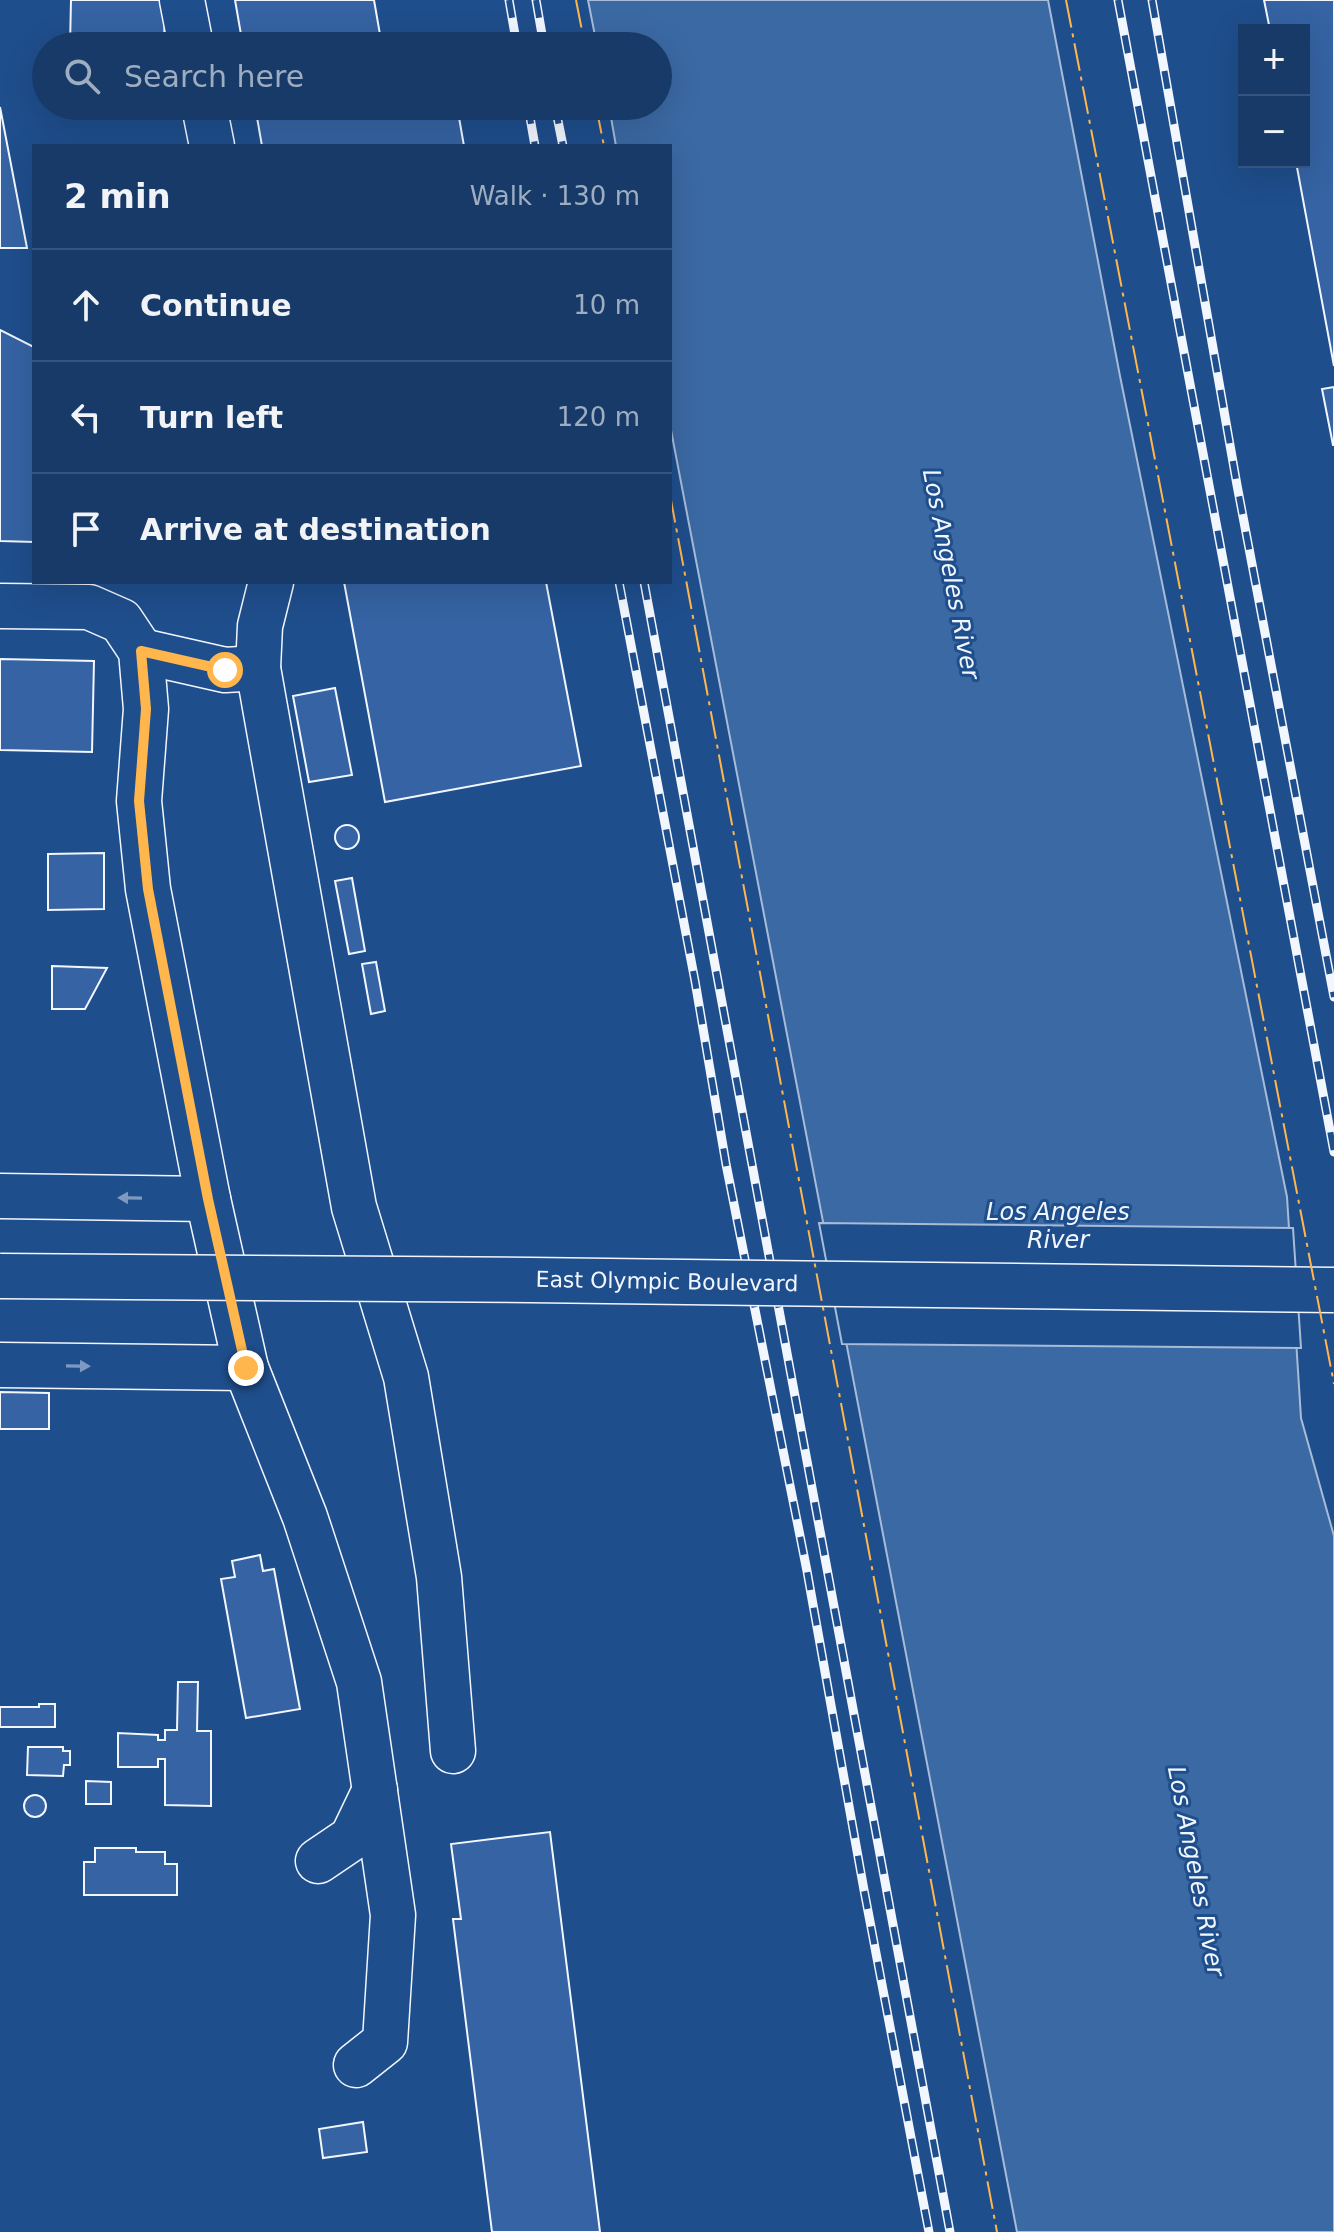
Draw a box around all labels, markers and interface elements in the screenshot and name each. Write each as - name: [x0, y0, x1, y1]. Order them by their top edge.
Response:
- map controls: [1238, 24, 1310, 168]
- button: +: [1238, 24, 1310, 96]
- search box: [32, 32, 672, 120]
- icon: search: [60, 54, 104, 98]
- text: Search here: [124, 59, 304, 94]
- button: −: [1238, 96, 1310, 168]
- text: 2 min: [64, 176, 171, 216]
- text: Walk · 130 m: [470, 181, 640, 211]
- icon: ahead: [64, 283, 108, 327]
- text: Continue: [140, 288, 292, 323]
- text: 10 m: [573, 290, 640, 320]
- icon: left: [64, 395, 108, 439]
- text: Turn left: [140, 400, 283, 435]
- text: 120 m: [557, 402, 640, 432]
- water label: Los Angeles River: [917, 467, 986, 684]
- icon: arrive: [64, 507, 108, 551]
- text: Arrive at destination: [140, 512, 491, 547]
- route start: [207, 652, 243, 688]
- one-way arrow: [117, 1192, 142, 1204]
- water label: Los Angeles River: [986, 1198, 1130, 1254]
- street label: East Olympic Boulevard: [535, 1267, 799, 1296]
- route end: [228, 1350, 264, 1386]
- one-way arrow: [66, 1360, 91, 1372]
- water label: Los Angeles River: [1162, 1764, 1231, 1981]

